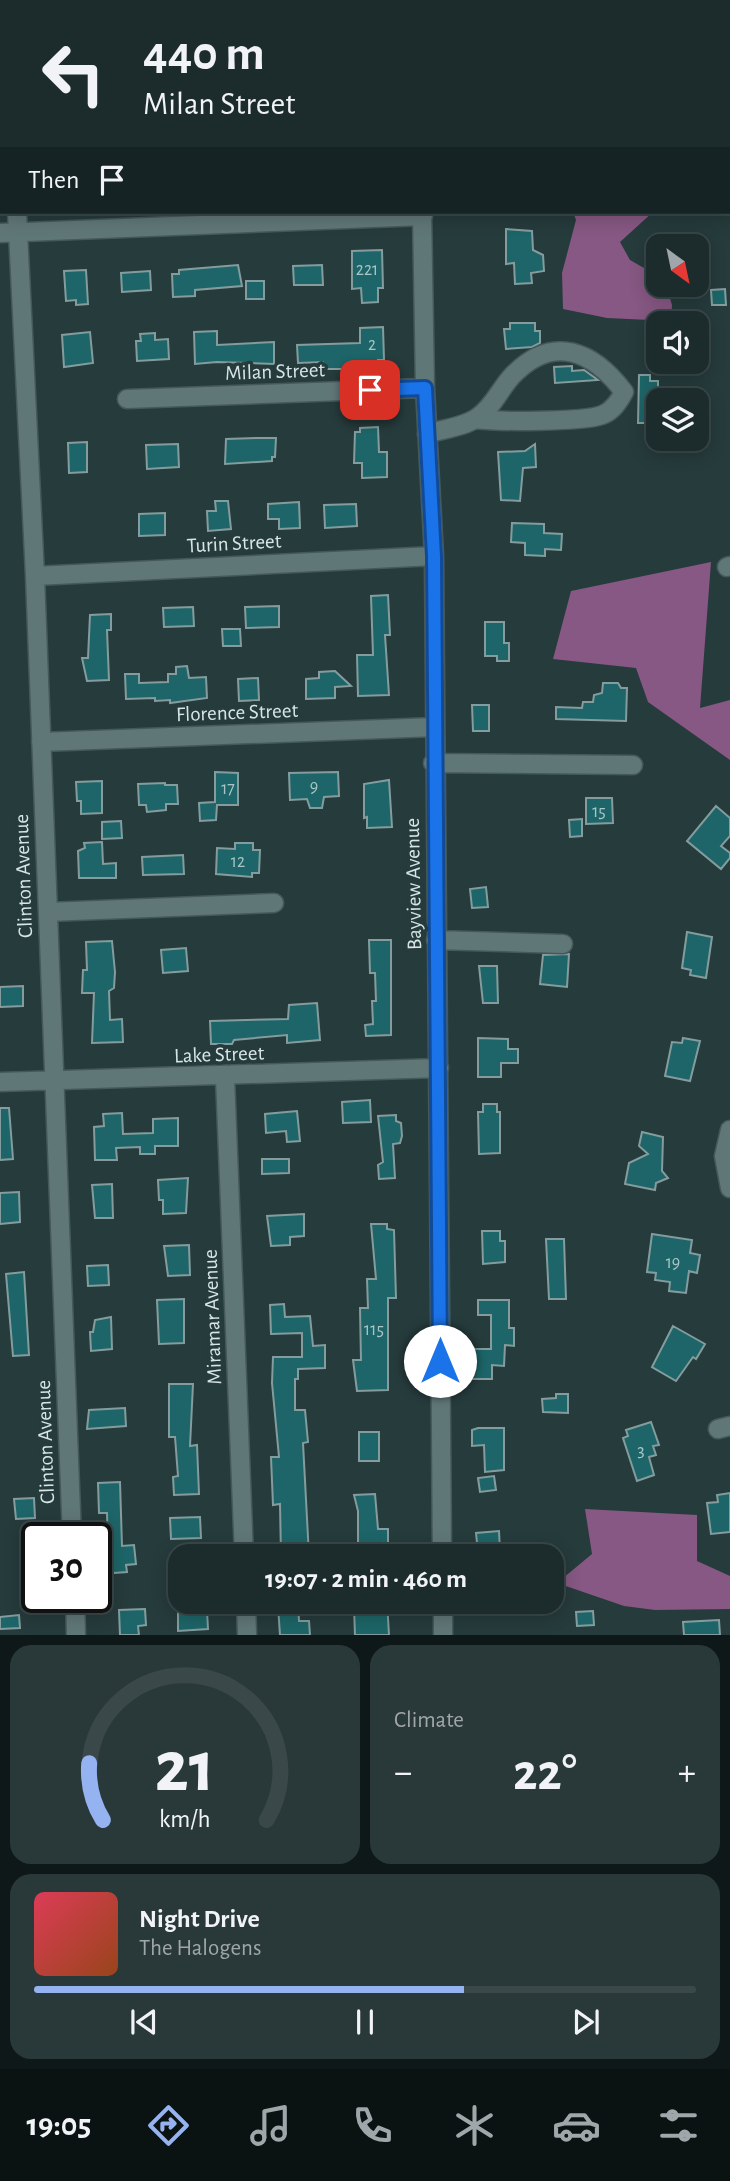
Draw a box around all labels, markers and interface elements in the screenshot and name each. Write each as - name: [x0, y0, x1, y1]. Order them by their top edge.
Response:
- icon: left: [28, 28, 119, 119]
- text: 440 m: [143, 30, 265, 79]
- text: Milan Street: [143, 88, 295, 120]
- icon: arrive: [93, 161, 131, 199]
- text: Then: [28, 167, 79, 193]
- north arrow: [646, 234, 709, 298]
- map controls: [646, 234, 709, 451]
- house number: 221: [356, 261, 378, 279]
- button: sound: [646, 311, 709, 374]
- house number: 2: [368, 336, 376, 354]
- street label: Milan Street: [225, 359, 326, 384]
- pin: [340, 360, 400, 420]
- icon: arrive: [351, 371, 389, 409]
- button: layers: [646, 388, 709, 451]
- street label: Turin Street: [186, 531, 282, 556]
- street label: Florence Street: [176, 700, 299, 725]
- house number: 9: [310, 778, 318, 796]
- house number: 17: [221, 780, 235, 798]
- house number: 15: [592, 803, 606, 821]
- street label: Clinton Avenue: [11, 814, 36, 938]
- street label: Bayview Avenue: [402, 818, 425, 950]
- house number: 12: [231, 853, 245, 871]
- street label: Lake Street: [174, 1042, 265, 1067]
- street label: Miramar Avenue: [200, 1249, 225, 1385]
- house number: 19: [666, 1254, 680, 1272]
- house number: 115: [364, 1321, 384, 1339]
- position arrow: [403, 1324, 477, 1398]
- street label: Clinton Avenue: [33, 1380, 58, 1504]
- house number: 3: [637, 1442, 645, 1460]
- speed limit sign: 30: [21, 1522, 112, 1613]
- text: 19:07 · 2 min · 460 m: [265, 1566, 467, 1592]
- text: Climate: [394, 1709, 464, 1732]
- text: 21: [155, 1733, 215, 1806]
- text: 22°: [513, 1747, 577, 1799]
- text: −: [394, 1754, 412, 1792]
- text: +: [678, 1754, 696, 1792]
- text: km/h: [159, 1807, 211, 1832]
- text: Night Drive: [139, 1906, 260, 1932]
- text: The Halogens: [139, 1937, 261, 1960]
- icon: previous: [125, 2003, 163, 2041]
- icon: pause: [346, 2003, 384, 2041]
- icon: next: [567, 2003, 605, 2041]
- icon: directions: [144, 2101, 193, 2150]
- icon: music: [246, 2101, 295, 2150]
- icon: phone: [348, 2101, 397, 2150]
- icon: climate: [450, 2101, 499, 2150]
- icon: car: [552, 2101, 601, 2150]
- icon: filters: [654, 2101, 703, 2150]
- text: 19:05: [27, 2109, 91, 2141]

